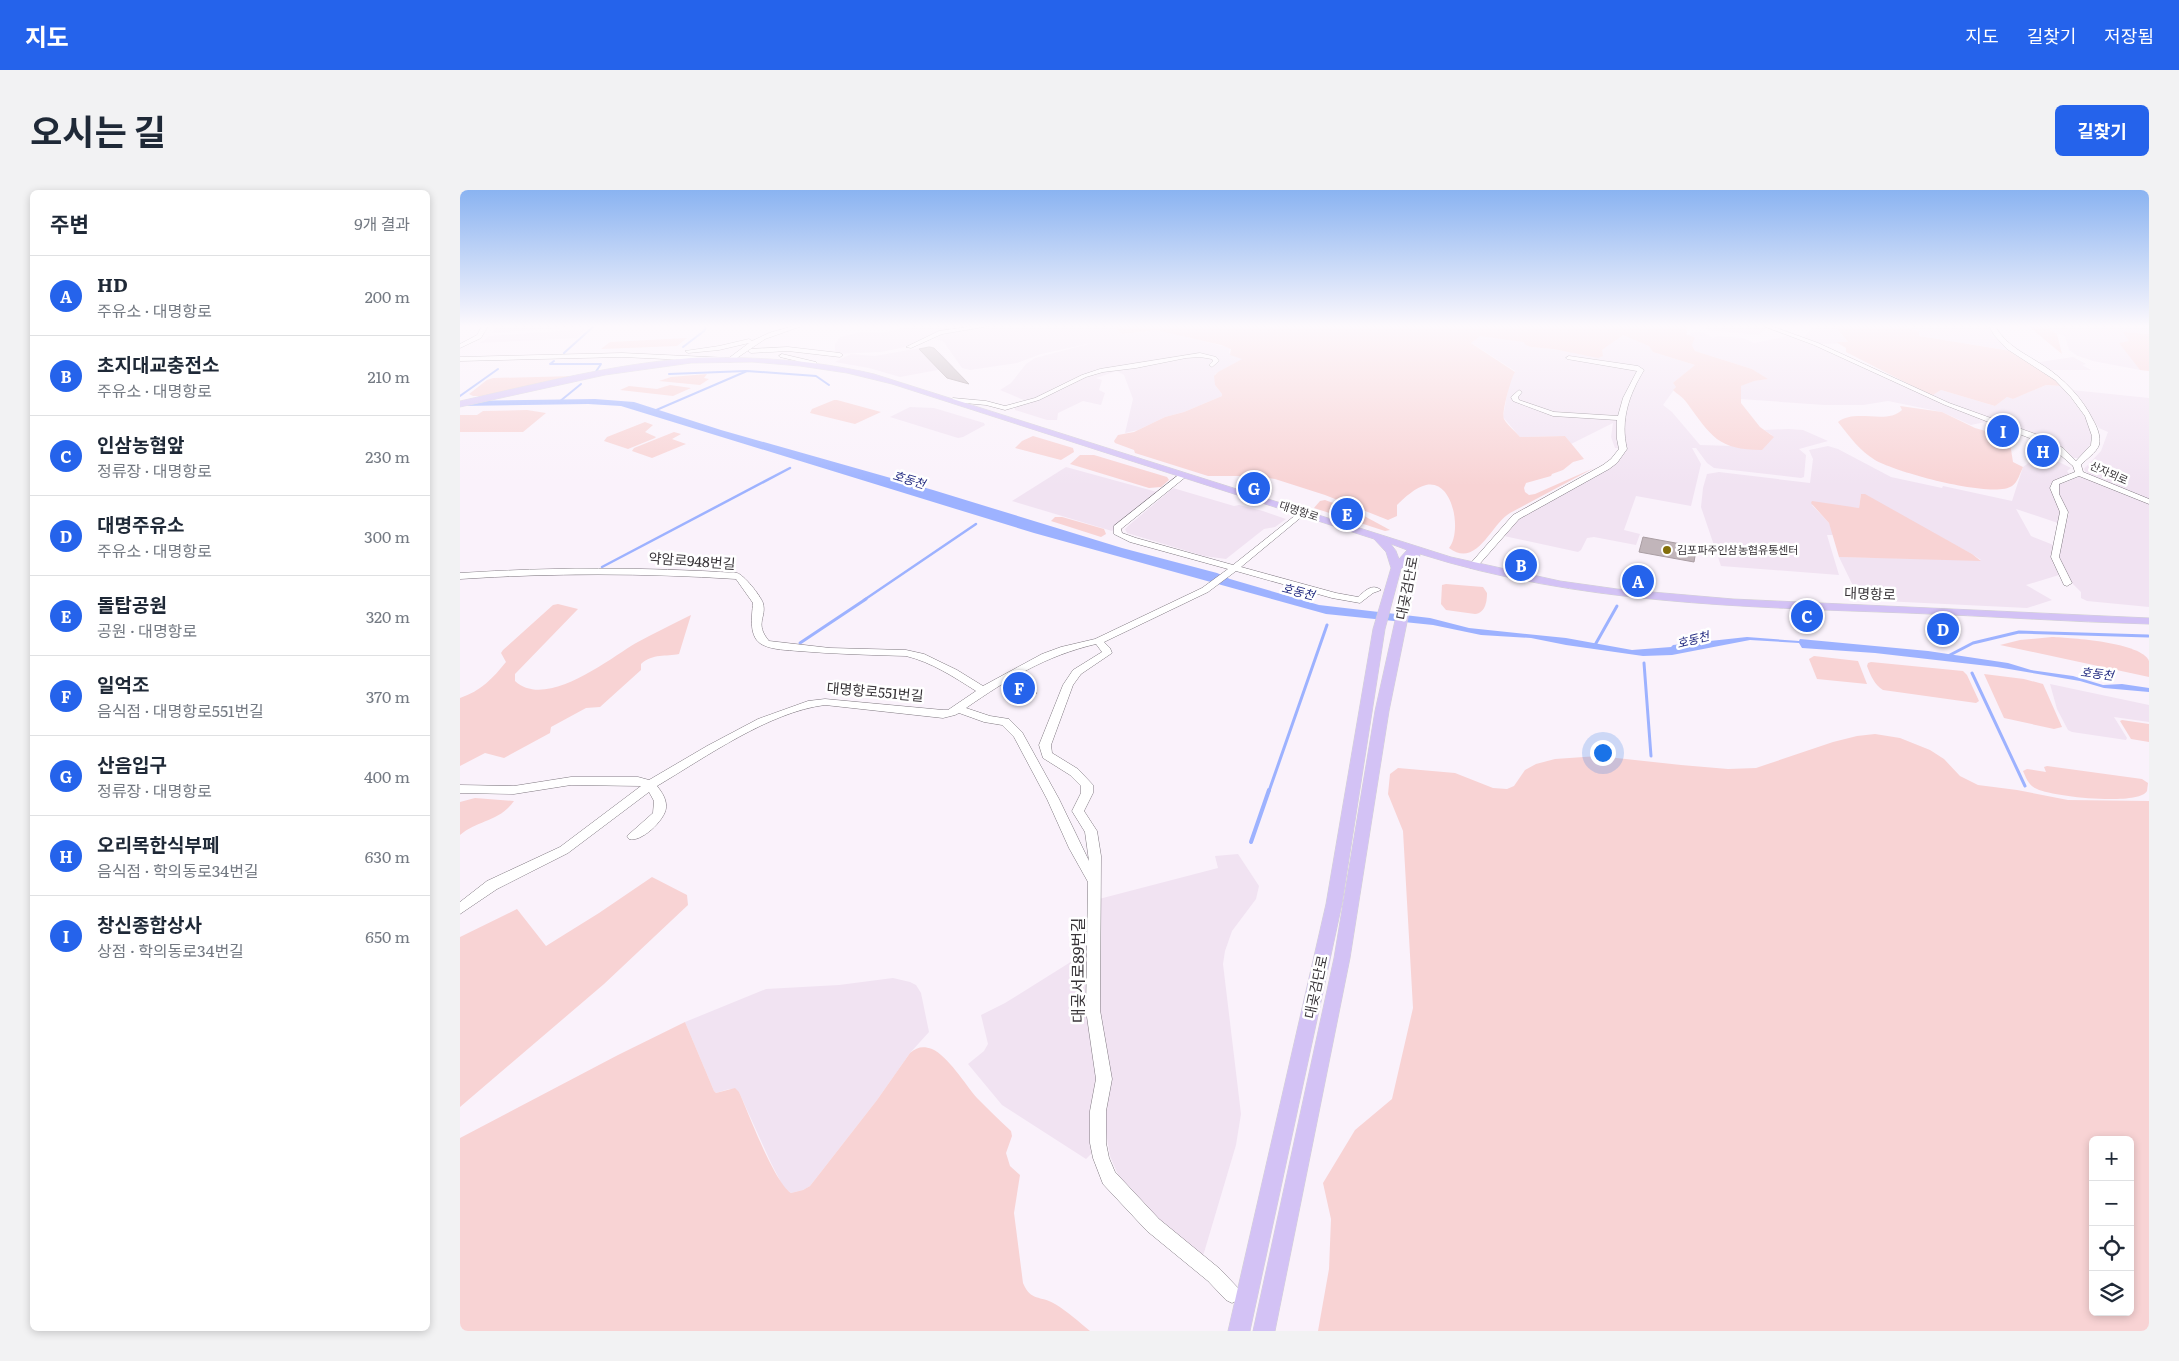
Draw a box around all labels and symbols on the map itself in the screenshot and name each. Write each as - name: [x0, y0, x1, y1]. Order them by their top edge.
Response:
- pin: I: [1987, 412, 2019, 450]
- pin: H: [2027, 432, 2059, 470]
- street label: 산자뫼로: [2088, 457, 2131, 488]
- water label: 호동천: [891, 466, 930, 493]
- pin: G: [1238, 469, 1270, 507]
- pin: E: [1331, 495, 1363, 533]
- street label: 대명항로: [1278, 496, 1321, 524]
- place label: 김포파주인삼농협유통센터: [1677, 541, 1798, 557]
- marker: 김포파주인삼농협유통센터: [1661, 544, 1673, 556]
- pin: B: [1505, 546, 1537, 584]
- street label: 약암로948번길: [648, 547, 736, 573]
- street label: 대곶검단로: [1390, 554, 1422, 621]
- pin: A: [1622, 562, 1654, 600]
- water label: 호동천: [1280, 578, 1318, 604]
- street label: 대명항로: [1844, 582, 1896, 604]
- pin: C: [1791, 597, 1823, 635]
- pin: D: [1927, 610, 1959, 648]
- water label: 호동천: [1675, 626, 1713, 652]
- water label: 호동천: [2080, 662, 2117, 684]
- pin: F: [1003, 669, 1035, 707]
- street label: 대명항로551번길: [826, 677, 924, 705]
- your location: [1590, 740, 1616, 766]
- street label: 대곶서로89번길: [1065, 917, 1089, 1023]
- street label: 대곶검단로: [1299, 953, 1332, 1020]

